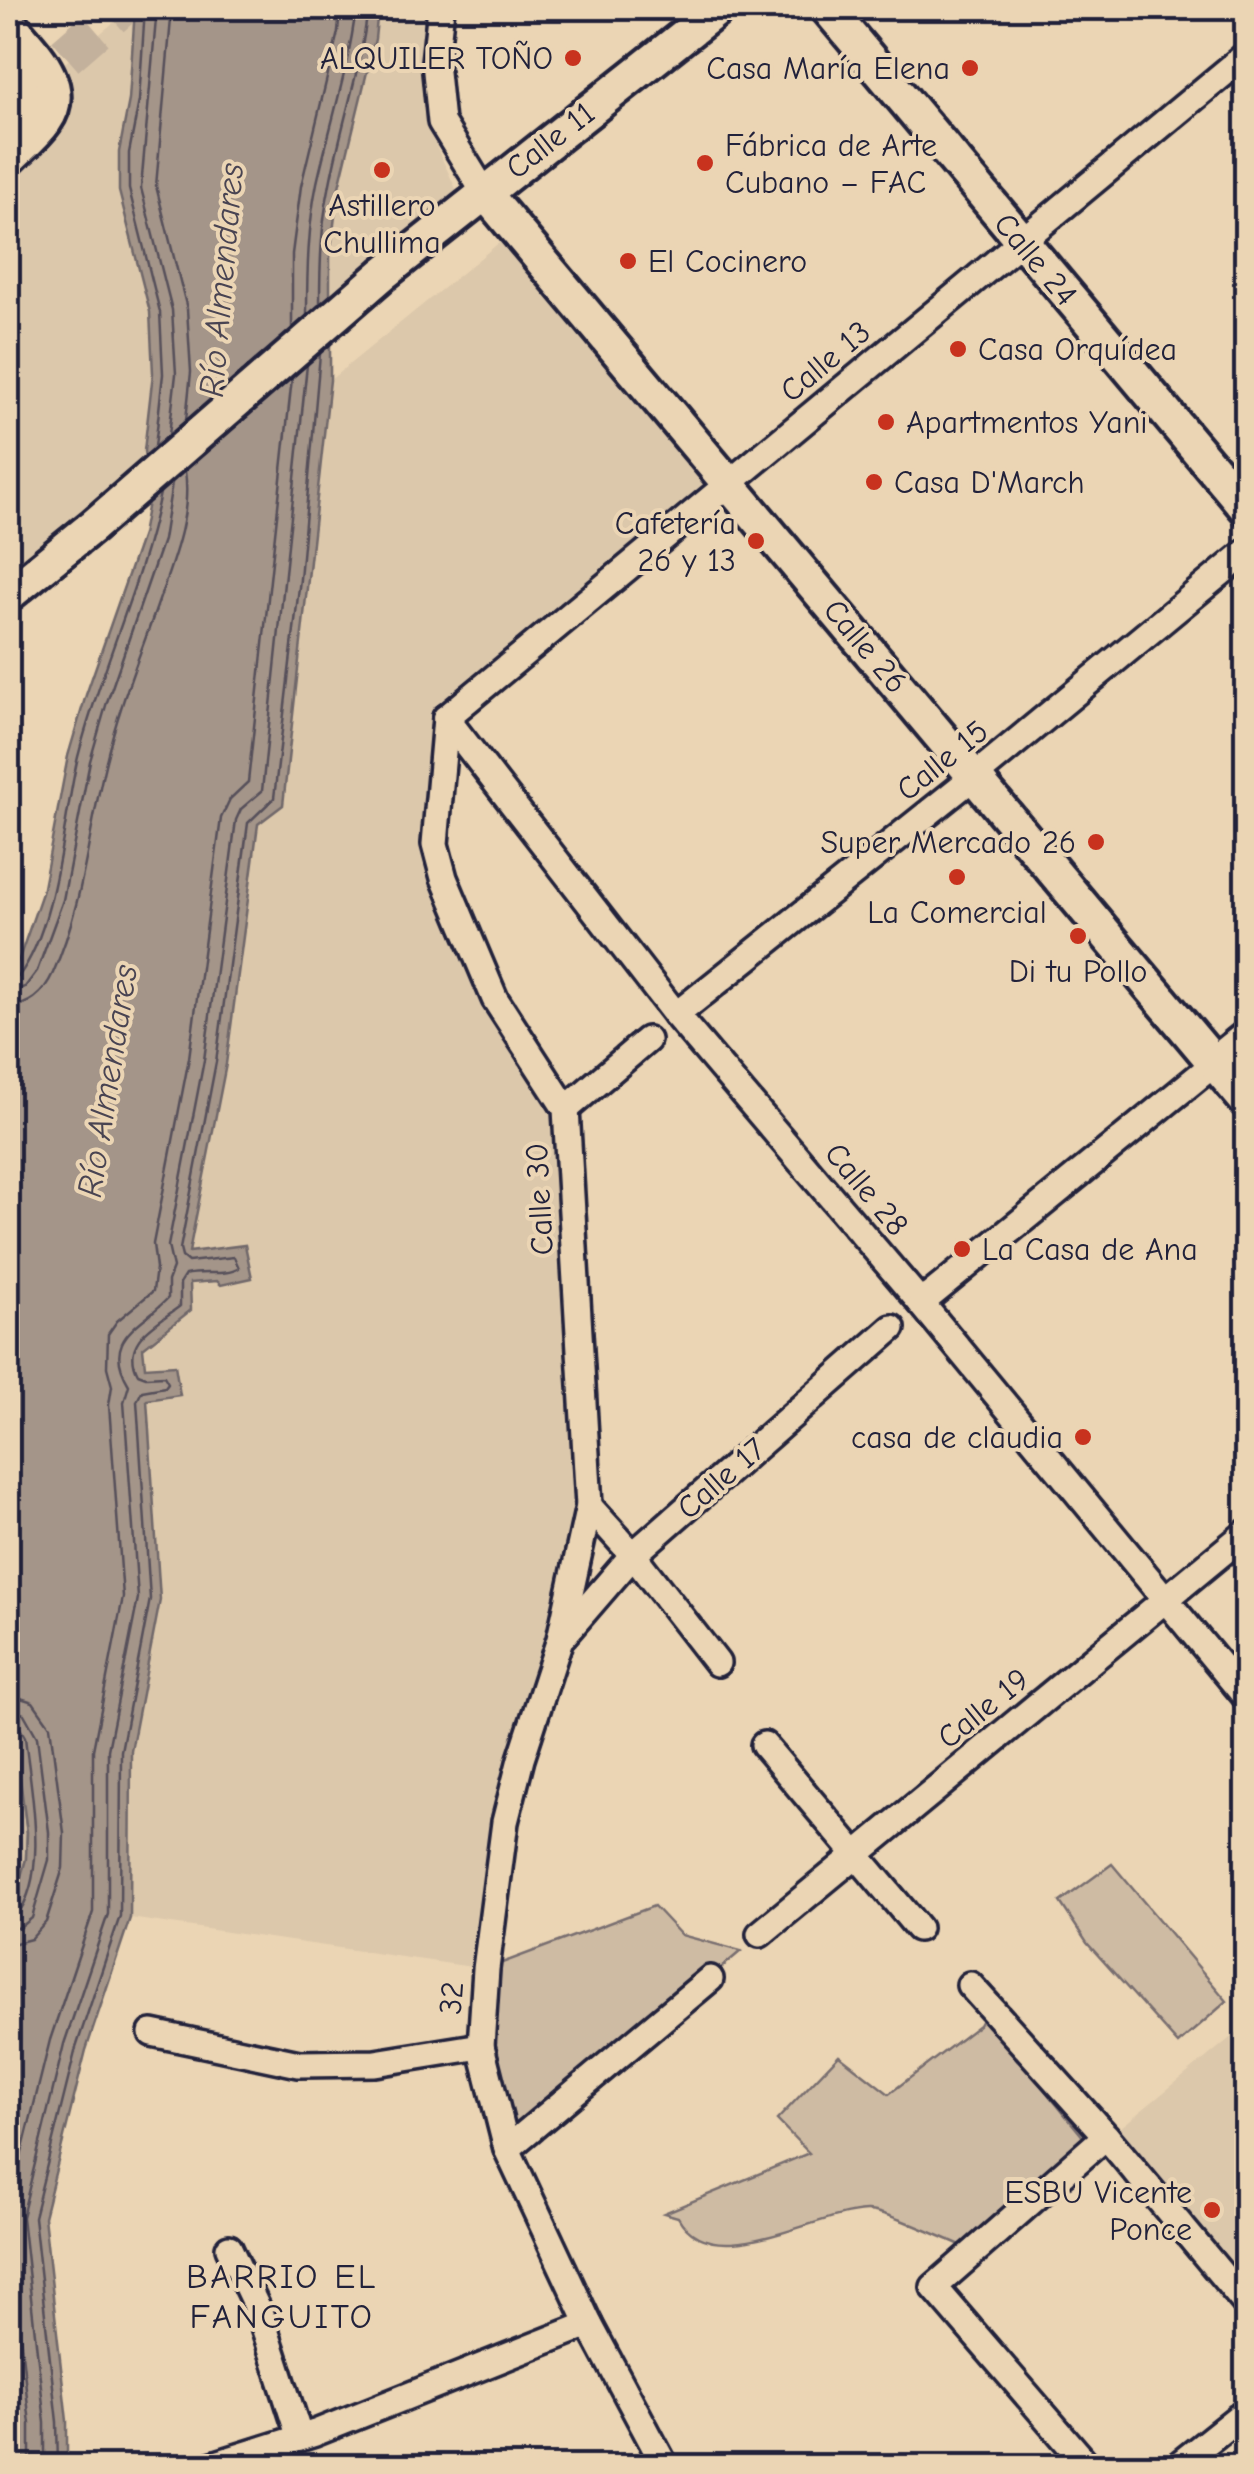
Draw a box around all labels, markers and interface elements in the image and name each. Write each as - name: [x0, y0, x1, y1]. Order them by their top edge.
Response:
- place label: ALQUILER TOÑO: [320, 40, 553, 77]
- marker: ALQUILER TOÑO: [562, 47, 584, 69]
- place label: Casa María Elena: [706, 50, 950, 87]
- marker: Casa María Elena: [959, 57, 981, 79]
- street label: Calle 11: [499, 94, 602, 186]
- place label: Fábrica de Arte Cubano – FAC: [725, 127, 937, 201]
- marker: Fábrica de Arte Cubano – FAC: [694, 152, 716, 174]
- marker: Astillero Chullima: [371, 159, 393, 181]
- water label: Río Almendares: [191, 161, 252, 399]
- place label: Astillero Chullima: [323, 187, 441, 261]
- street label: Calle 24: [986, 206, 1085, 313]
- place label: El Cocinero: [648, 243, 807, 280]
- marker: El Cocinero: [617, 250, 639, 272]
- street label: Calle 13: [773, 313, 878, 410]
- place label: Casa Orquídea: [978, 331, 1177, 368]
- marker: Casa Orquídea: [947, 338, 969, 360]
- place label: Apartmentos Yani: [906, 404, 1148, 441]
- marker: Apartmentos Yani: [875, 411, 897, 433]
- place label: Casa D'March: [894, 464, 1085, 501]
- marker: Casa D'March: [863, 471, 885, 493]
- place label: Cafetería 26 y 13: [615, 505, 736, 579]
- marker: Cafetería 26 y 13: [745, 530, 767, 552]
- street label: Calle 26: [816, 592, 915, 701]
- street label: Calle 15: [889, 712, 996, 808]
- place label: Super Mercado 26: [820, 824, 1076, 861]
- marker: Super Mercado 26: [1085, 831, 1107, 853]
- marker: La Comercial: [946, 866, 968, 888]
- place label: La Comercial: [867, 894, 1047, 931]
- marker: Di tu Pollo: [1067, 925, 1089, 947]
- place label: Di tu Pollo: [1009, 953, 1147, 990]
- water label: Río Almendares: [69, 962, 146, 1200]
- street label: Calle 28: [817, 1135, 916, 1243]
- street label: Calle 30: [518, 1142, 561, 1256]
- place label: La Casa de Ana: [982, 1231, 1198, 1268]
- marker: La Casa de Ana: [951, 1238, 973, 1260]
- place label: casa de claudia: [851, 1419, 1063, 1456]
- marker: casa de claudia: [1072, 1426, 1094, 1448]
- street label: Calle 17: [670, 1430, 773, 1527]
- street label: Calle 19: [930, 1660, 1036, 1756]
- street label: 32: [432, 1980, 471, 2016]
- place label: ESBU Vicente Ponce: [1005, 2174, 1192, 2248]
- marker: ESBU Vicente Ponce: [1201, 2199, 1223, 2221]
- district label: BARRIO EL FANGUITO: [186, 2256, 378, 2337]

